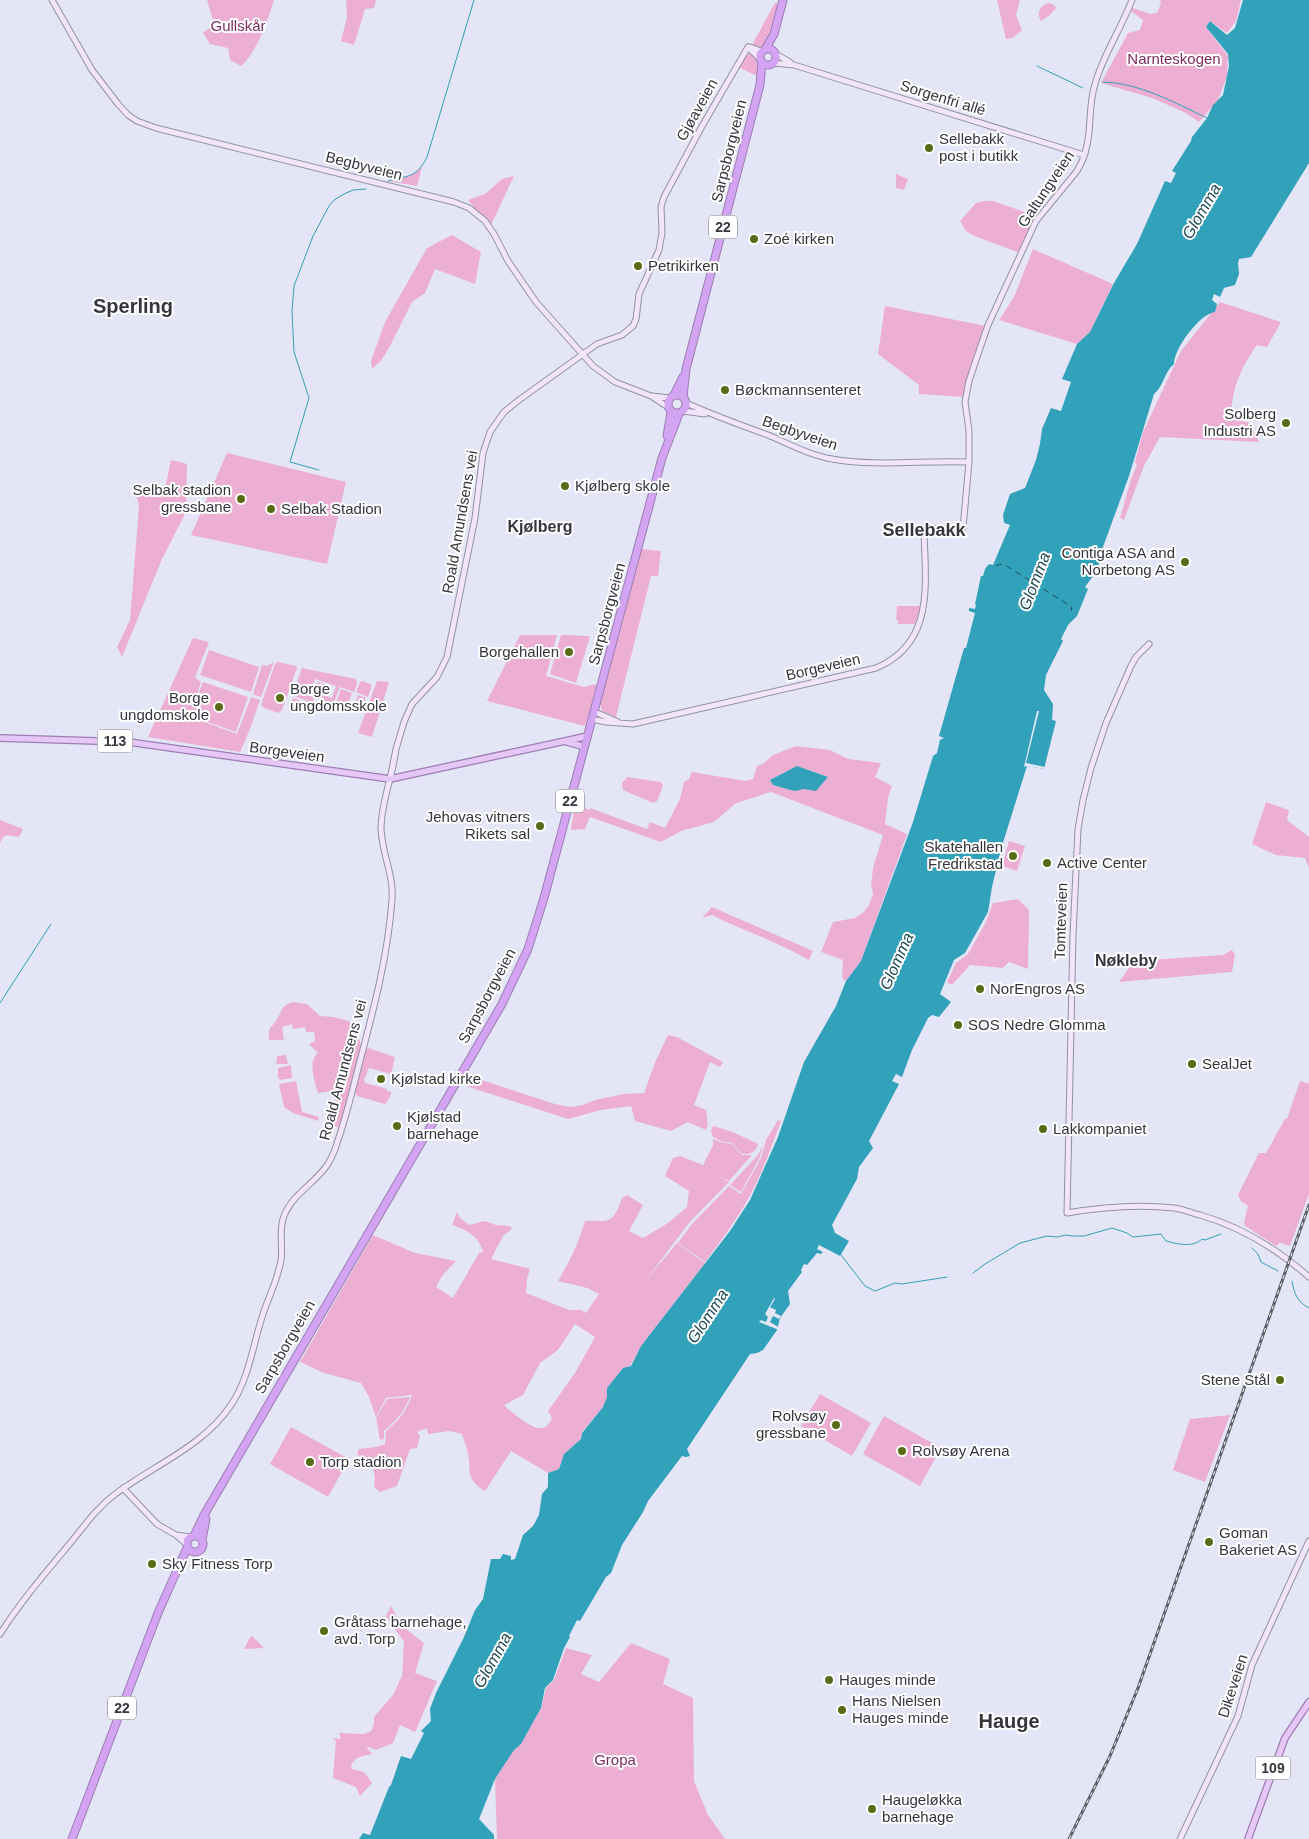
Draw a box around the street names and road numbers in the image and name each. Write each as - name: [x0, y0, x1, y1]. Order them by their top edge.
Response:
- street label: Gjøaveien: [673, 76, 721, 144]
- street label: Sorgenfri allé: [898, 76, 988, 119]
- street label: Sarpsborgveien: [708, 98, 749, 204]
- street label: Galtungveien: [1014, 147, 1077, 230]
- street label: Begbyveien: [324, 148, 404, 183]
- road number: 22: [709, 216, 737, 238]
- street label: Begbyveien: [760, 412, 840, 453]
- street label: Roald Amundsens vei: [439, 449, 480, 595]
- street label: Sarpsborgveien: [585, 561, 628, 667]
- street label: Borgeveien: [784, 650, 862, 683]
- road number: 113: [98, 729, 132, 752]
- street label: Borgeveien: [248, 738, 326, 765]
- road number: 22: [556, 789, 584, 812]
- street label: Tomteveien: [1051, 882, 1070, 960]
- street label: Sarpsborgveien: [454, 945, 519, 1046]
- street label: Roald Amundsens vei: [316, 998, 370, 1142]
- street label: Sarpsborgveien: [251, 1297, 318, 1397]
- street label: Dikeveien: [1214, 1652, 1251, 1720]
- road number: 22: [108, 1696, 136, 1720]
- road number: 109: [1256, 1756, 1290, 1780]

